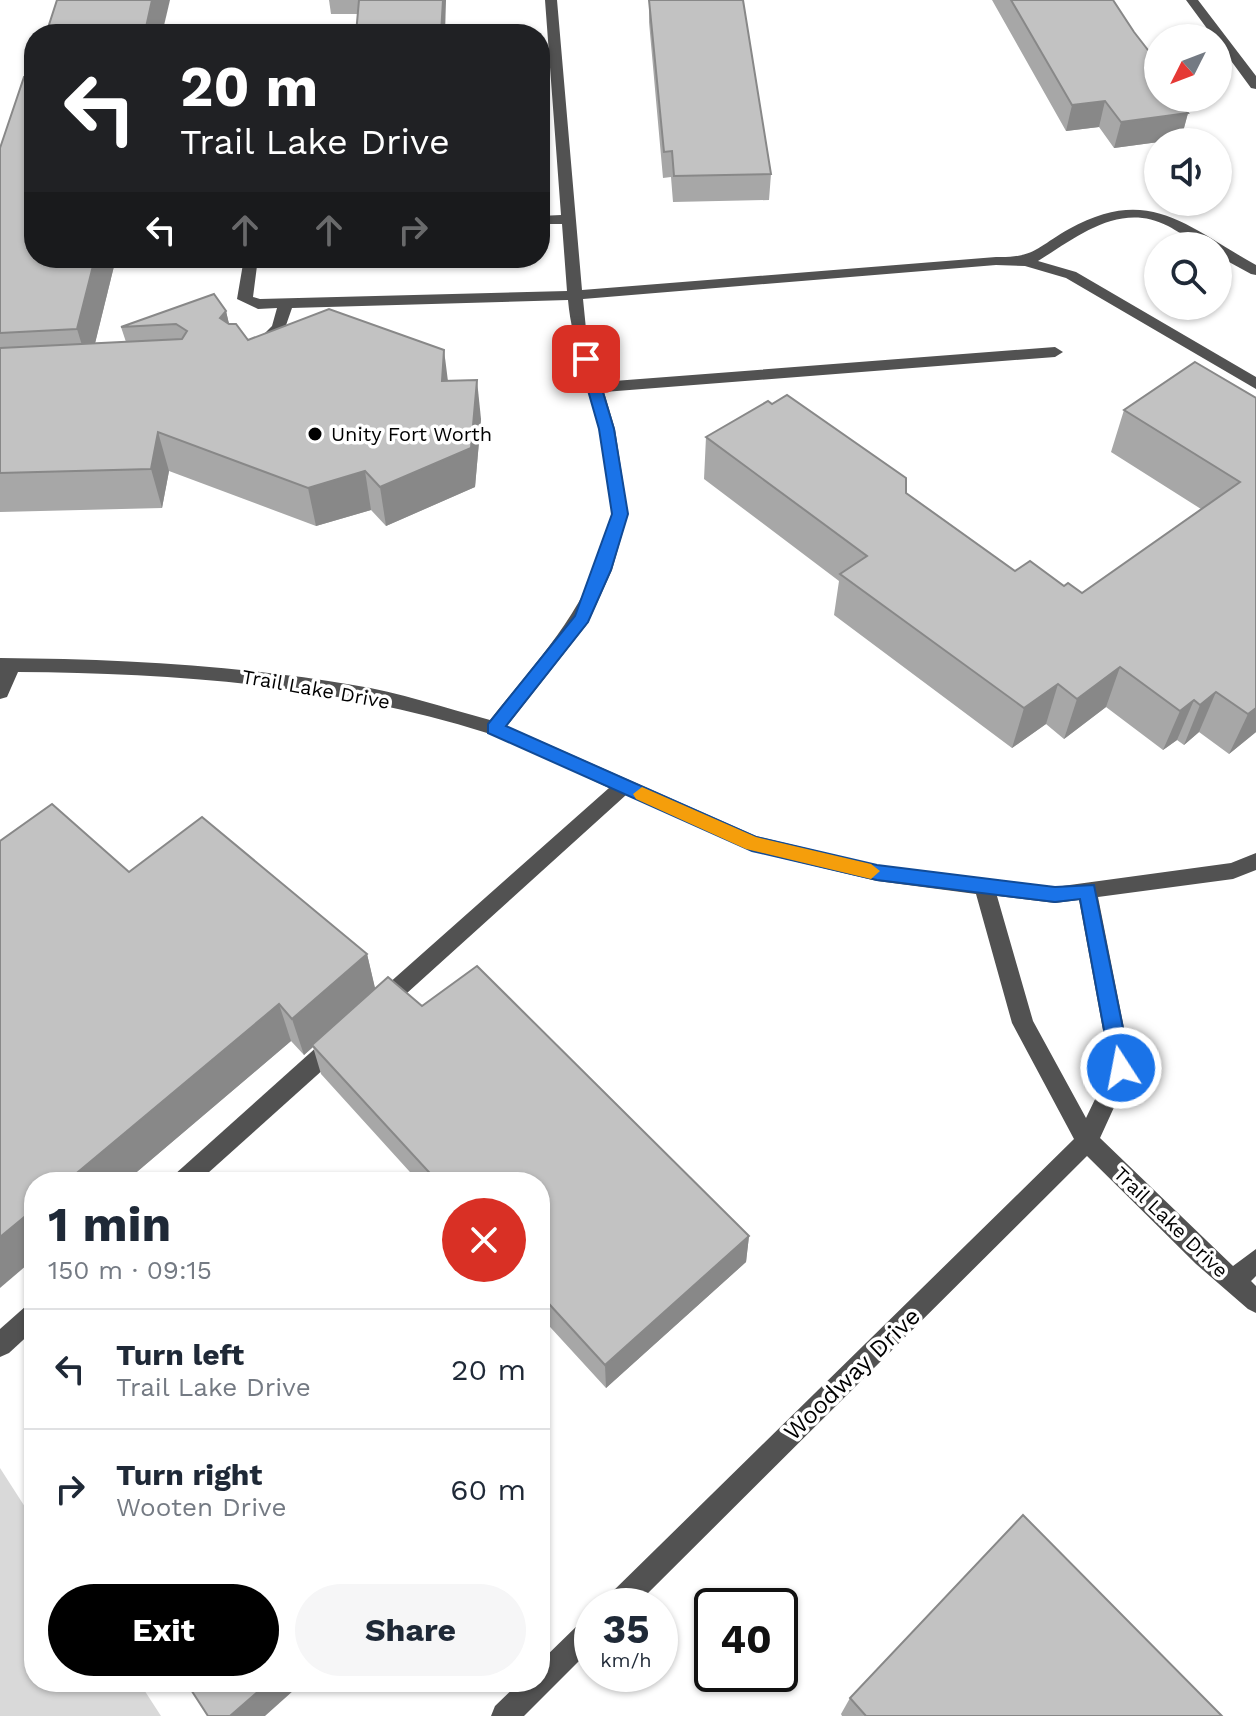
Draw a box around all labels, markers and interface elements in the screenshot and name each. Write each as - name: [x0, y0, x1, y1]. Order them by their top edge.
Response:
- north arrow: [1144, 24, 1232, 112]
- map controls: [1144, 24, 1232, 320]
- text: 20 m: [180, 54, 318, 120]
- icon: left: [48, 56, 152, 160]
- text: Trail Lake Drive: [180, 121, 450, 163]
- button: sound: [1144, 128, 1232, 216]
- icon: left: [139, 208, 183, 252]
- icon: ahead: [223, 208, 267, 252]
- icon: ahead: [307, 208, 351, 252]
- icon: right: [391, 208, 435, 252]
- button: search: [1144, 232, 1232, 320]
- pin: [552, 325, 620, 393]
- icon: arrive: [564, 337, 608, 381]
- place label: Unity Fort Worth: [331, 422, 492, 446]
- marker: Unity Fort Worth: [306, 425, 324, 443]
- street label: Trail Lake Drive: [240, 664, 392, 714]
- position arrow: [1079, 1026, 1163, 1110]
- street label: Trail Lake Drive: [1109, 1161, 1233, 1283]
- text: 1 min: [48, 1196, 171, 1253]
- button: close: [442, 1198, 526, 1282]
- text: 150 m · 09:15: [48, 1255, 212, 1285]
- street label: Woodway Drive: [778, 1302, 926, 1446]
- text: Turn left: [116, 1337, 244, 1372]
- icon: left: [48, 1347, 92, 1391]
- text: 20 m: [451, 1352, 526, 1387]
- text: Trail Lake Drive: [116, 1372, 311, 1402]
- text: Turn right: [116, 1457, 262, 1492]
- icon: right: [48, 1467, 92, 1511]
- text: 60 m: [450, 1472, 526, 1507]
- text: Wooten Drive: [116, 1492, 287, 1522]
- button: Exit: [48, 1584, 279, 1676]
- button: Share: [295, 1584, 526, 1676]
- speed limit sign: 40: [694, 1588, 798, 1692]
- text: 35: [602, 1606, 650, 1653]
- text: km/h: [600, 1648, 652, 1672]

